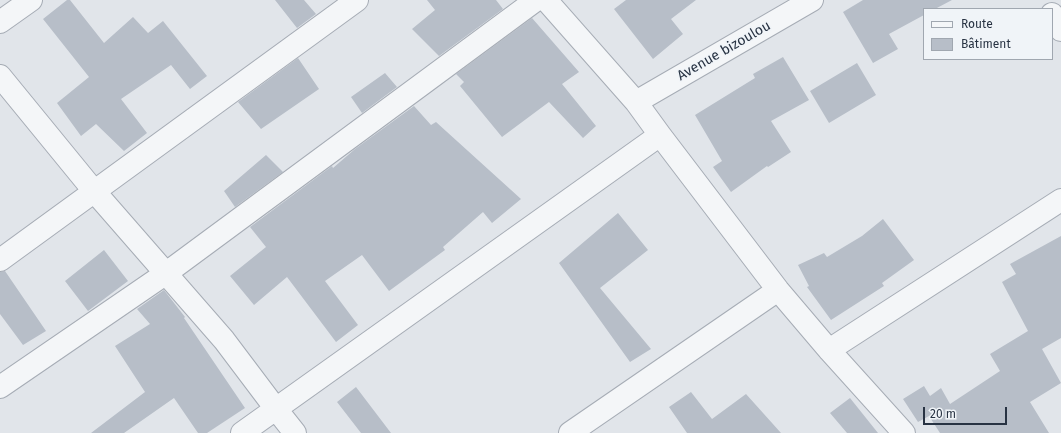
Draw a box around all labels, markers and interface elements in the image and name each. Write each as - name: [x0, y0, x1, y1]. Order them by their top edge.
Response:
- legend: [923, 8, 1053, 60]
- street label: Avenue bizoulou: [674, 17, 774, 85]
- text: Route: [961, 17, 993, 31]
- text: Bâtiment: [961, 37, 1011, 51]
- scale bar: [925, 399, 1009, 425]
- text: 20 m: [930, 407, 956, 421]

